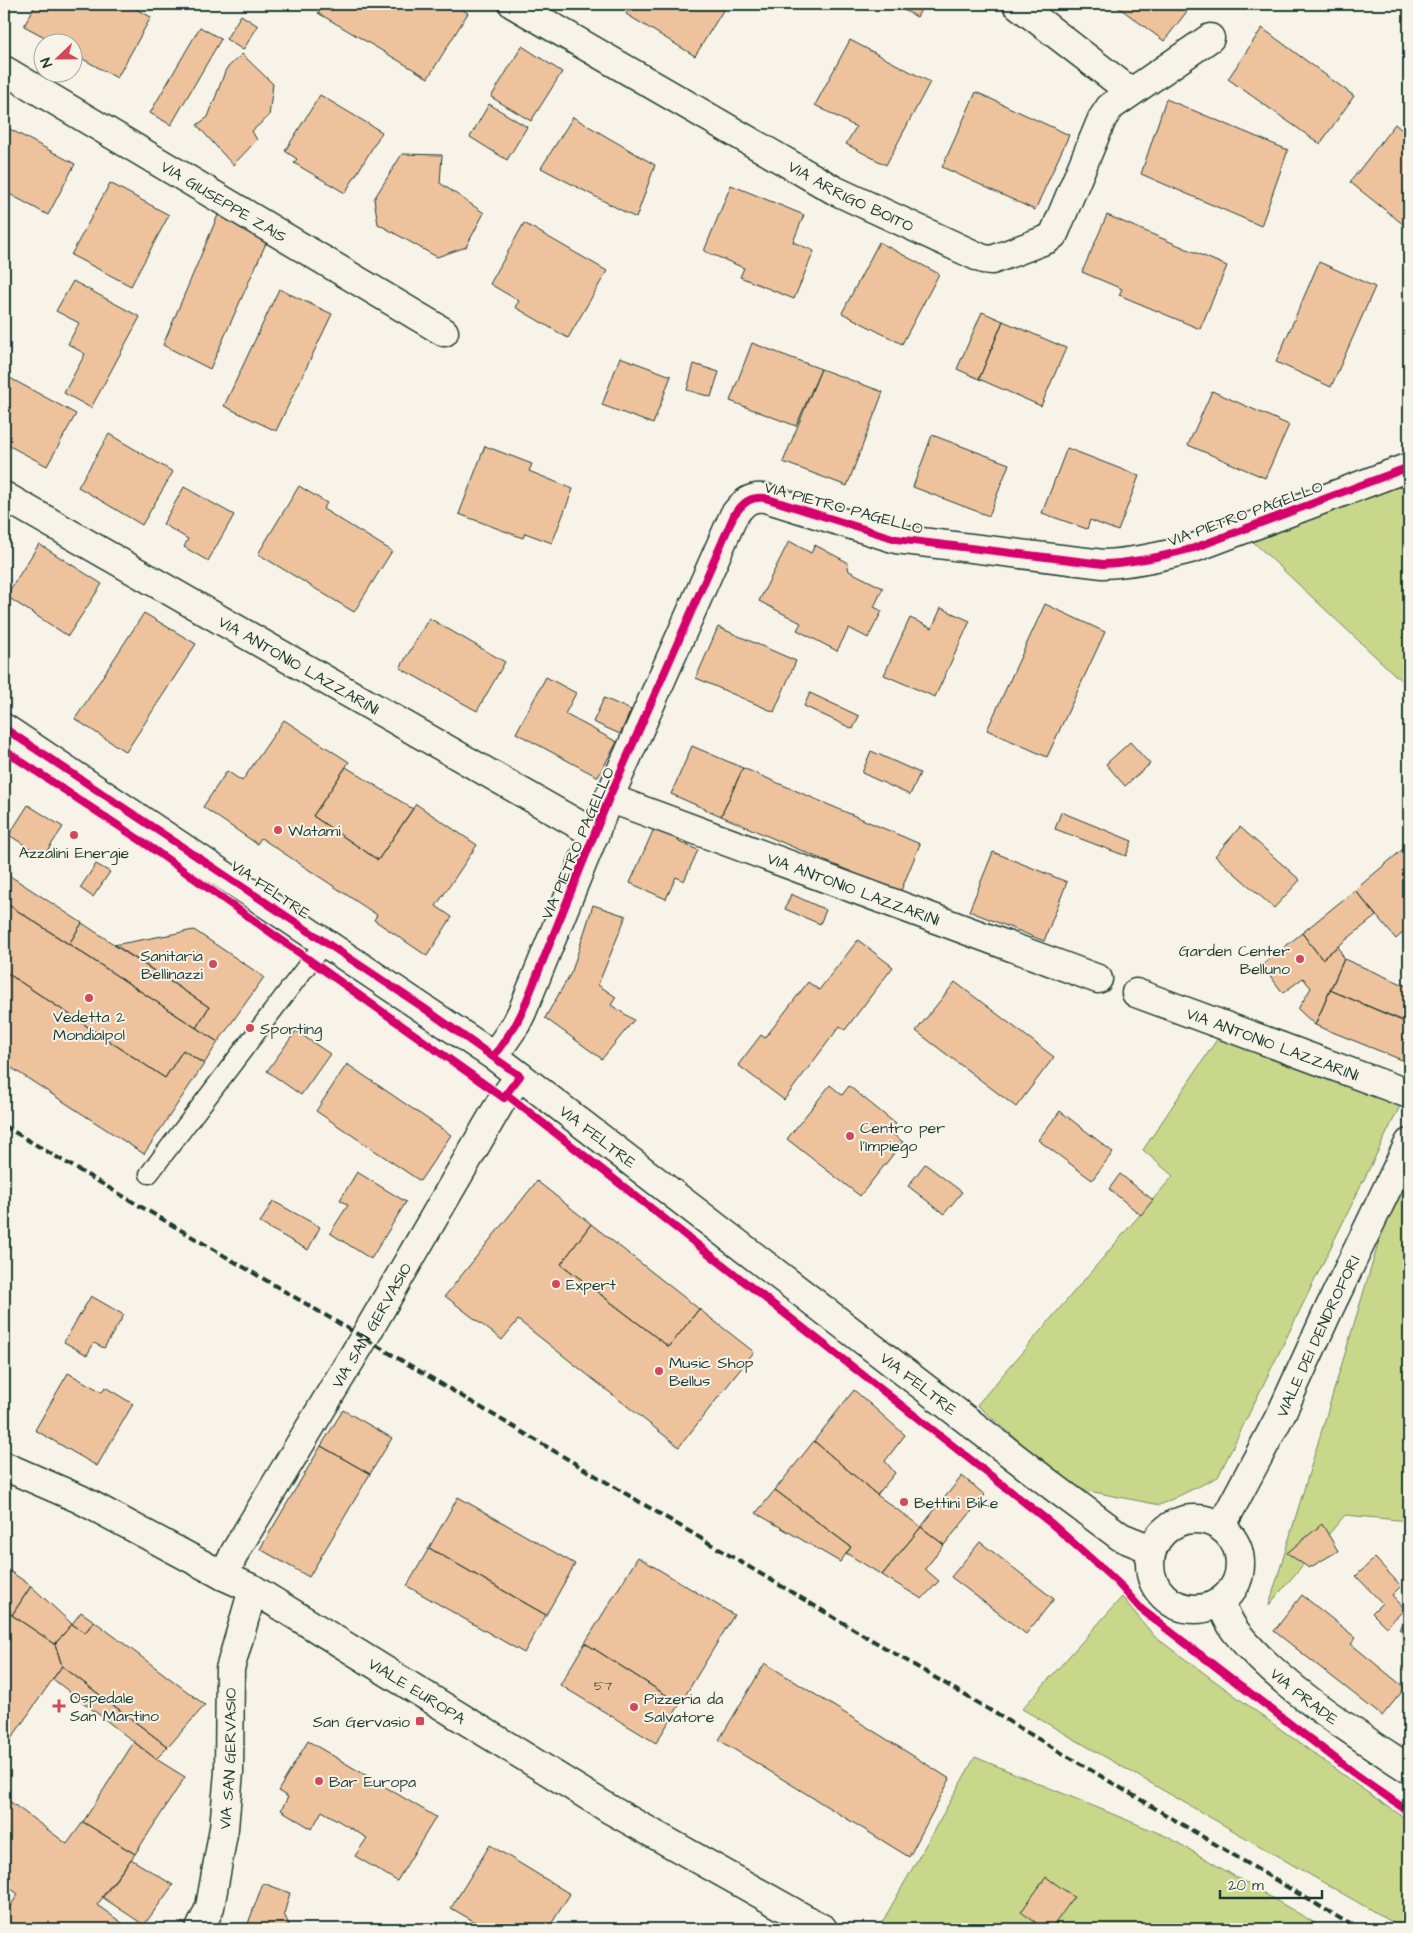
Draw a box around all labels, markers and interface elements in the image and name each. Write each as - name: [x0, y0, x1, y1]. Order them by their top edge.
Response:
- north arrow: [32, 32, 82, 82]
- text: N: [36, 54, 58, 70]
- street label: VIA GIUSEPPE ZAIS: [156, 156, 291, 248]
- street label: VIA ARRIGO BOITO: [784, 156, 917, 238]
- street label: VIA PIETRO PAGELLO: [762, 476, 926, 540]
- street label: VIA PIETRO PAGELLO: [1165, 476, 1326, 552]
- street label: VIA ANTONIO LAZZARINI: [214, 611, 383, 721]
- street label: VIA PIETRO PAGELLO: [536, 764, 620, 923]
- place label: Watami: [288, 820, 341, 842]
- marker: Watami: [272, 824, 284, 836]
- marker: Azzalini Energie: [68, 829, 80, 841]
- place label: Azzalini Energie: [19, 842, 129, 865]
- street label: VIA ANTONIO LAZZARINI: [764, 848, 943, 932]
- street label: VIA FELTRE: [226, 855, 315, 925]
- place label: Garden Center Belluno: [1179, 940, 1290, 980]
- place label: Sanitaria Bellinazzi: [140, 945, 204, 985]
- marker: Garden Center Belluno: [1294, 953, 1306, 965]
- marker: Sanitaria Bellinazzi: [207, 958, 219, 970]
- marker: Vedetta 2 Mondialpol: [83, 992, 95, 1004]
- street label: VIA ANTONIO LAZZARINI: [1183, 1003, 1362, 1087]
- place label: Vedetta 2 Mondialpol: [53, 1006, 125, 1046]
- place label: Sporting: [260, 1018, 322, 1041]
- marker: Sporting: [244, 1022, 256, 1034]
- street label: VIA FELTRE: [554, 1100, 641, 1174]
- place label: Centro per l'Impiego: [860, 1117, 945, 1158]
- marker: Centro per l'Impiego: [844, 1130, 856, 1142]
- street label: VIALE DEI DENDROFORI: [1271, 1252, 1365, 1421]
- street label: VIA SAN GERVASIO: [326, 1259, 417, 1392]
- place label: Expert: [566, 1274, 616, 1296]
- marker: Expert: [550, 1278, 562, 1290]
- street label: VIA FELTRE: [875, 1347, 962, 1421]
- place label: Music Shop Bellus: [669, 1352, 754, 1392]
- marker: Music Shop Bellus: [653, 1365, 665, 1377]
- place label: Bettini Bike: [914, 1492, 999, 1514]
- marker: Bettini Bike: [898, 1496, 910, 1508]
- street label: VIALE EUROPA: [364, 1653, 470, 1730]
- street label: VIA PRADE: [1265, 1663, 1343, 1731]
- house number: 57: [594, 1676, 613, 1696]
- place label: Ospedale San Martino: [70, 1687, 159, 1727]
- street label: VIA SAN GERVASIO: [214, 1687, 242, 1830]
- place label: Pizzeria da Salvatore: [644, 1688, 723, 1728]
- marker: Ospedale San Martino: [52, 1699, 66, 1713]
- marker: Pizzeria da Salvatore: [628, 1701, 640, 1713]
- place label: San Gervasio: [313, 1711, 410, 1733]
- marker: San Gervasio: [414, 1715, 426, 1727]
- place label: Bar Europa: [329, 1771, 416, 1793]
- marker: Bar Europa: [313, 1775, 325, 1787]
- scale bar: [1220, 1868, 1323, 1900]
- text: 20 m: [1228, 1875, 1264, 1896]

